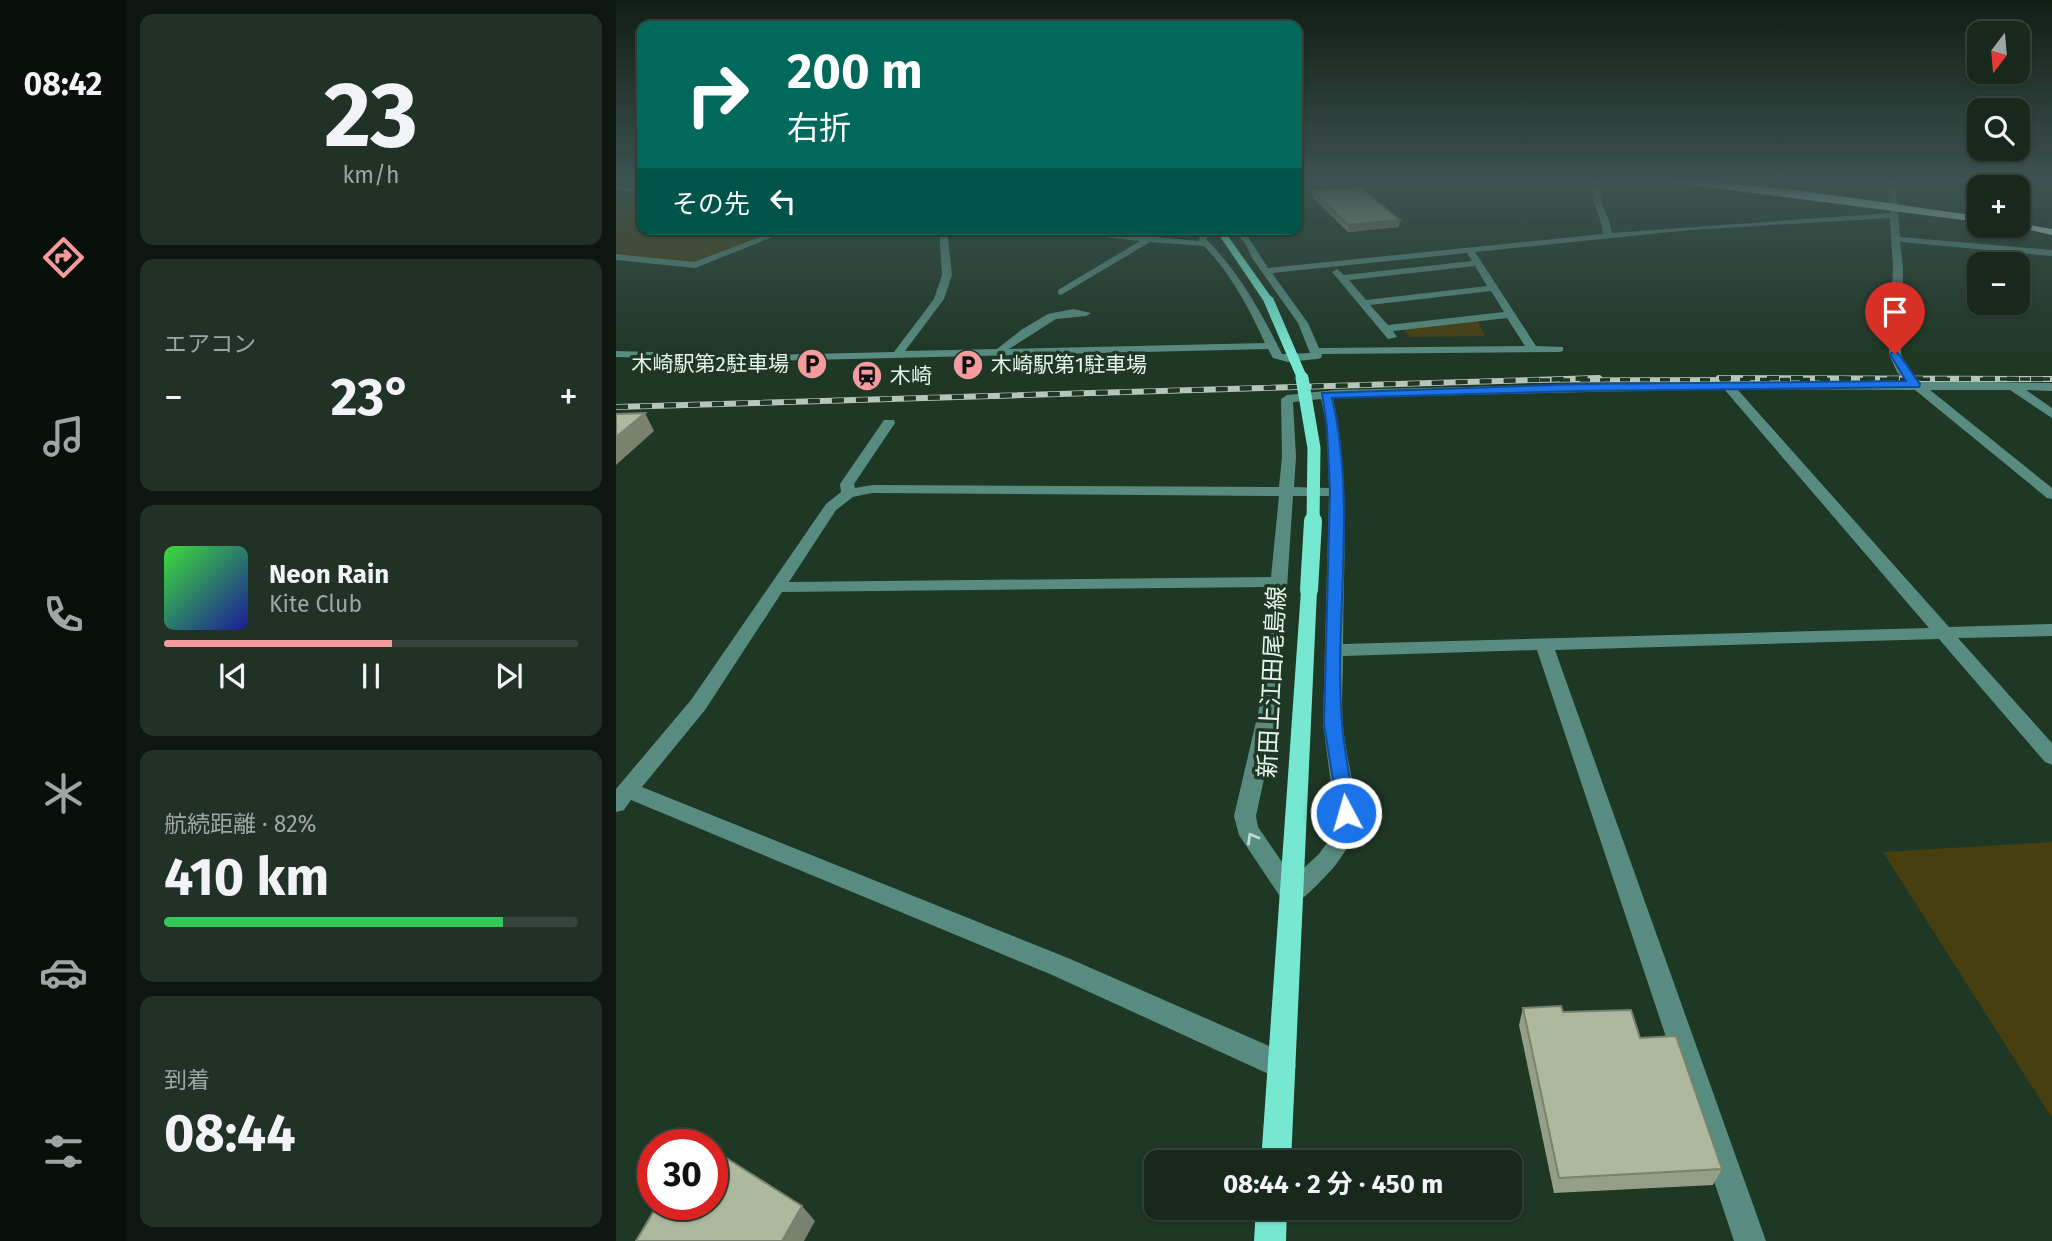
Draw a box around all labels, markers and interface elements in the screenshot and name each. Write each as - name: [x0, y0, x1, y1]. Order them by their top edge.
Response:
- north arrow: [1967, 21, 2030, 84]
- map controls: [1967, 21, 2030, 315]
- text: 200 m: [787, 42, 923, 101]
- icon: right: [672, 49, 763, 140]
- text: 23: [324, 61, 418, 170]
- text: 08:42: [24, 65, 102, 103]
- button: search: [1967, 98, 2030, 161]
- text: 右折: [787, 109, 851, 147]
- text: km/h: [343, 161, 399, 189]
- button: +: [1967, 175, 2030, 238]
- icon: left: [764, 182, 802, 220]
- text: その先: [672, 189, 750, 220]
- icon: directions: [39, 233, 88, 282]
- button: −: [1967, 252, 2030, 315]
- pin: [1865, 282, 1925, 354]
- icon: arrive: [1876, 293, 1914, 331]
- text: エアコン: [164, 330, 256, 358]
- parking icon: 木崎駅第2駐車場: [795, 347, 829, 381]
- parking icon: 木崎駅第1駐車場: [951, 348, 985, 382]
- place label: 木崎駅第2駐車場: [632, 351, 789, 377]
- place label: 木崎駅第1駐車場: [991, 352, 1147, 378]
- station icon: 木崎: [850, 359, 884, 393]
- place label: 木崎: [890, 363, 932, 389]
- text: 23°: [331, 366, 411, 429]
- text: −: [164, 374, 183, 420]
- text: +: [559, 374, 578, 420]
- icon: music: [39, 412, 88, 461]
- text: Neon Rain: [269, 559, 389, 590]
- street label: 新田上江田尾島線: [1253, 585, 1291, 779]
- icon: phone: [39, 590, 88, 639]
- text: Kite Club: [269, 590, 362, 618]
- icon: previous: [214, 657, 252, 695]
- icon: pause: [352, 657, 390, 695]
- icon: next: [490, 657, 528, 695]
- icon: climate: [39, 769, 88, 818]
- position arrow: [1309, 776, 1383, 850]
- text: 航続距離 · 82%: [164, 810, 317, 838]
- one-way arrow: [1248, 833, 1261, 846]
- text: 410 km: [164, 846, 329, 909]
- icon: car: [39, 948, 88, 997]
- text: 到着: [164, 1066, 210, 1094]
- text: 08:44: [164, 1102, 296, 1165]
- icon: filters: [39, 1127, 88, 1176]
- speed limit sign: 30: [637, 1129, 728, 1220]
- text: 08:44 · 2 分 · 450 m: [1223, 1169, 1443, 1200]

